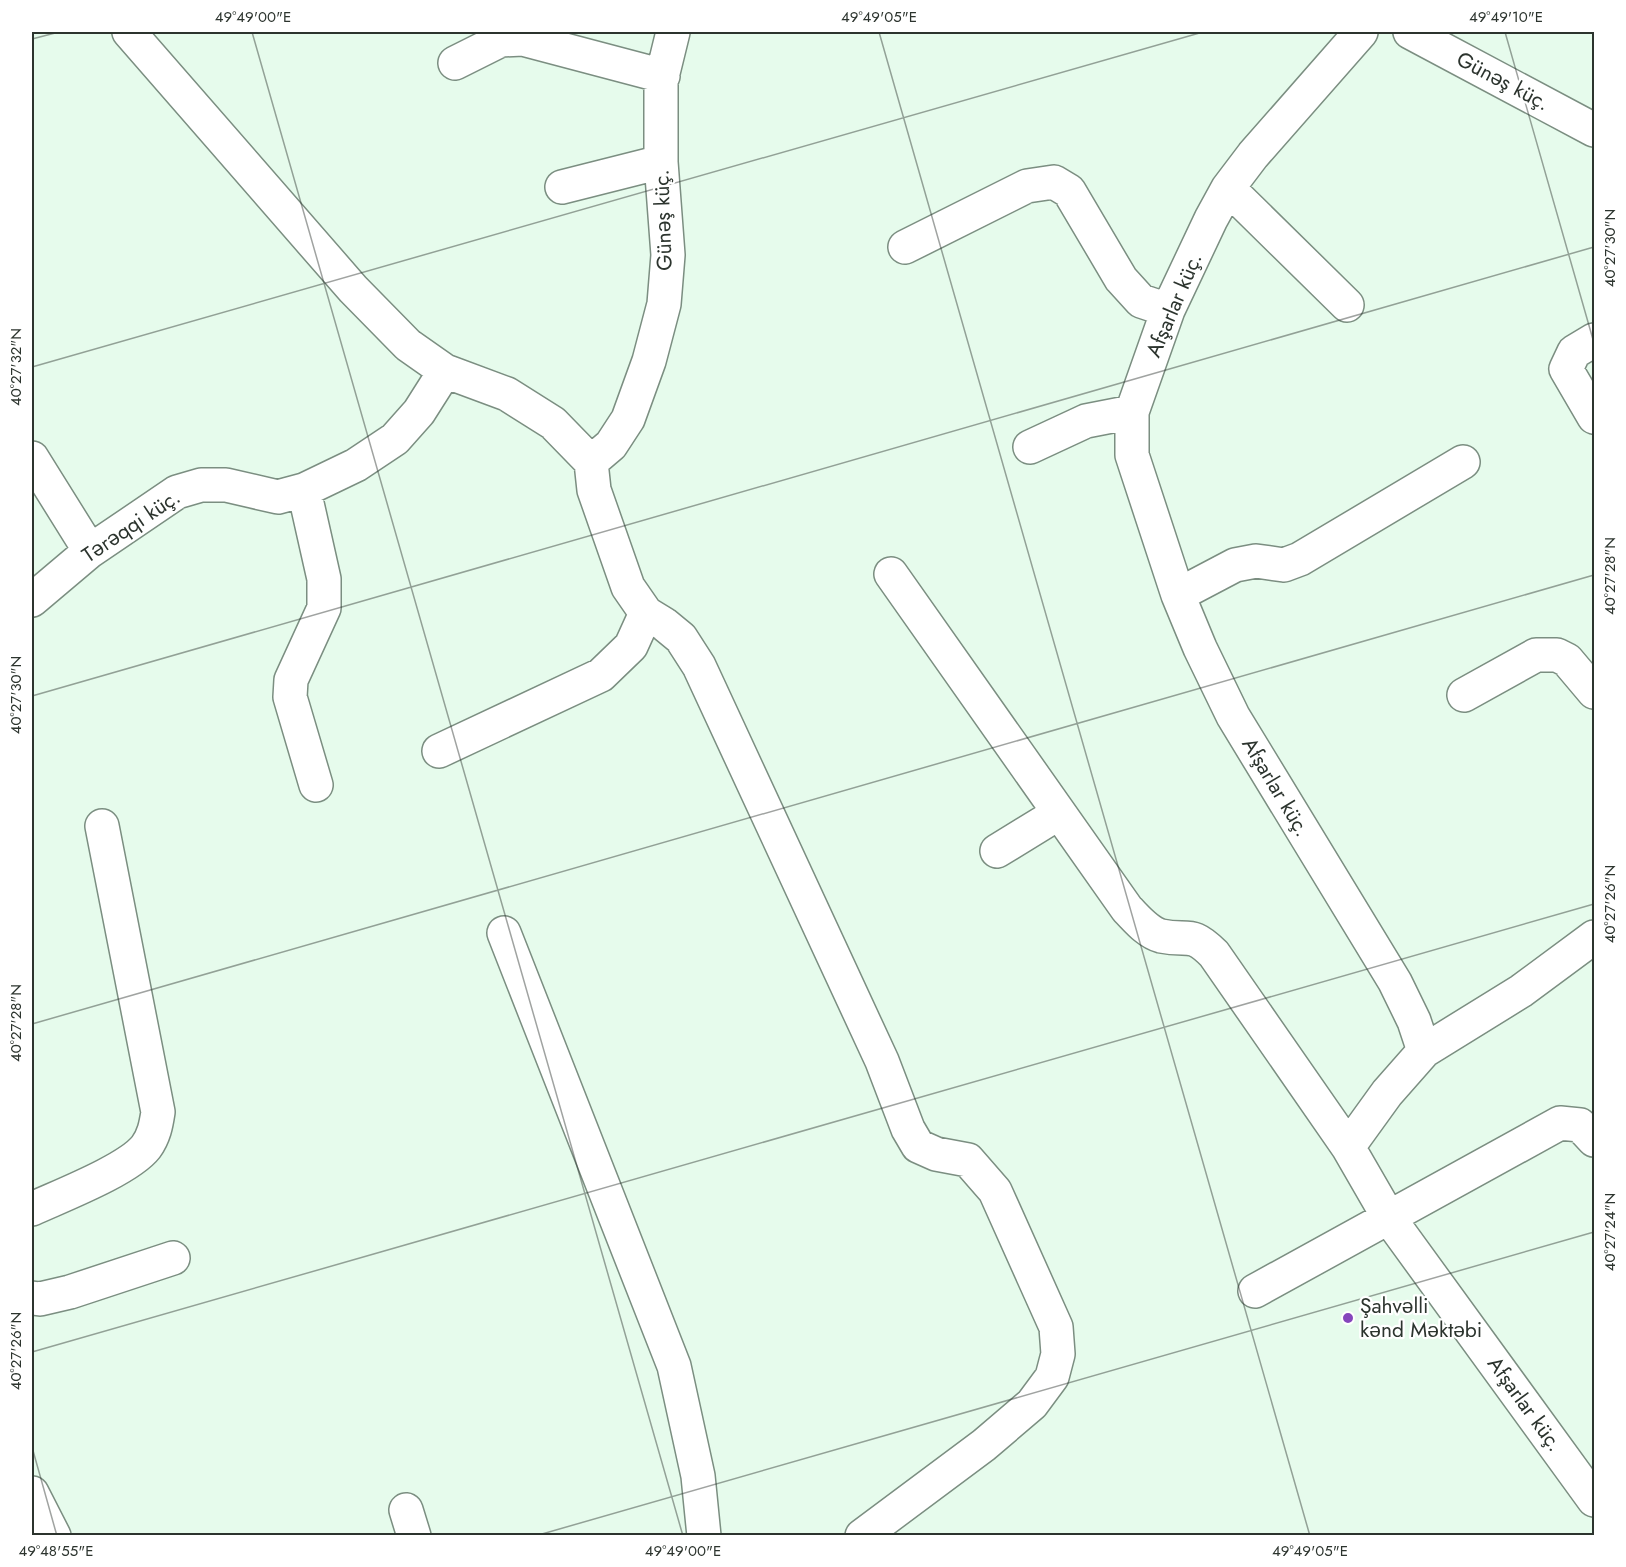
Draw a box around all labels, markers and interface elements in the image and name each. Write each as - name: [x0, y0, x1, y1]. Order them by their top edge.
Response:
- text: 49°49'00"E: [215, 6, 291, 28]
- text: 49°49'05"E: [841, 6, 917, 28]
- text: 49°49'10"E: [1469, 6, 1543, 28]
- street label: Günəş küç.: [1451, 44, 1555, 118]
- street label: Günəş küç.: [646, 169, 680, 271]
- text: 40°27'30"N: [1599, 209, 1621, 287]
- street label: Afşarlar küç.: [1139, 248, 1209, 362]
- text: 40°27'32"N: [5, 328, 27, 406]
- street label: Tərəqqi küç.: [76, 482, 186, 570]
- text: 40°27'28"N: [1599, 537, 1621, 615]
- text: 40°27'30"N: [5, 656, 27, 734]
- street label: Afşarlar küç.: [1235, 732, 1317, 842]
- text: 40°27'26"N: [1599, 865, 1621, 943]
- text: 40°27'28"N: [5, 984, 27, 1062]
- text: 40°27'24"N: [1599, 1193, 1621, 1271]
- place label: Şahvəlli kənd Məktəbi: [1360, 1291, 1482, 1345]
- marker: Şahvəlli kənd Məktəbi: [1341, 1311, 1355, 1325]
- text: 40°27'26"N: [5, 1312, 27, 1390]
- street label: Afşarlar küç.: [1480, 1350, 1570, 1458]
- text: 49°48'55"E: [19, 1540, 93, 1562]
- text: 49°49'00"E: [645, 1540, 721, 1562]
- text: 49°49'05"E: [1272, 1540, 1348, 1562]

